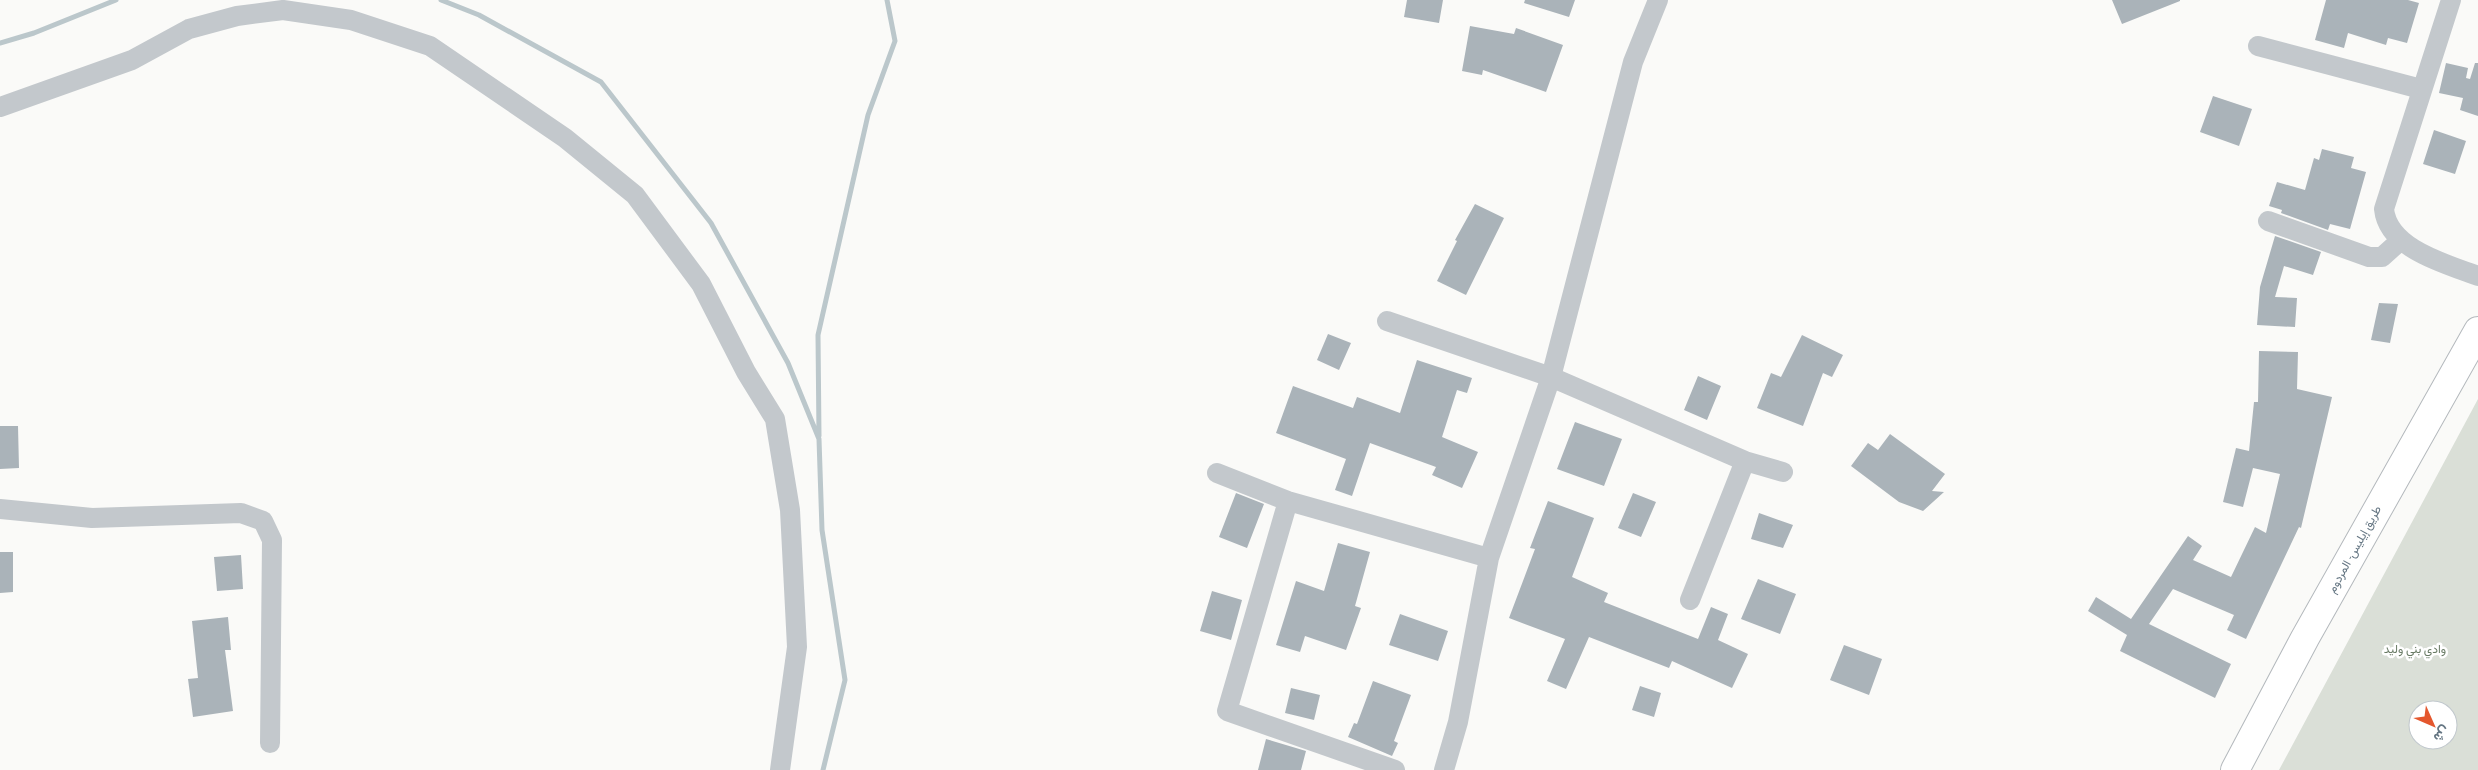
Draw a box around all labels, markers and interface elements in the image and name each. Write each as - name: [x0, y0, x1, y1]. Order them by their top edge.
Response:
- street label: طريق إيليس- المردوم: [2324, 502, 2385, 596]
- park label: وادي بني وليد: [2384, 641, 2446, 659]
- north arrow: [2408, 700, 2458, 750]
- text: ش: [2430, 722, 2455, 747]

